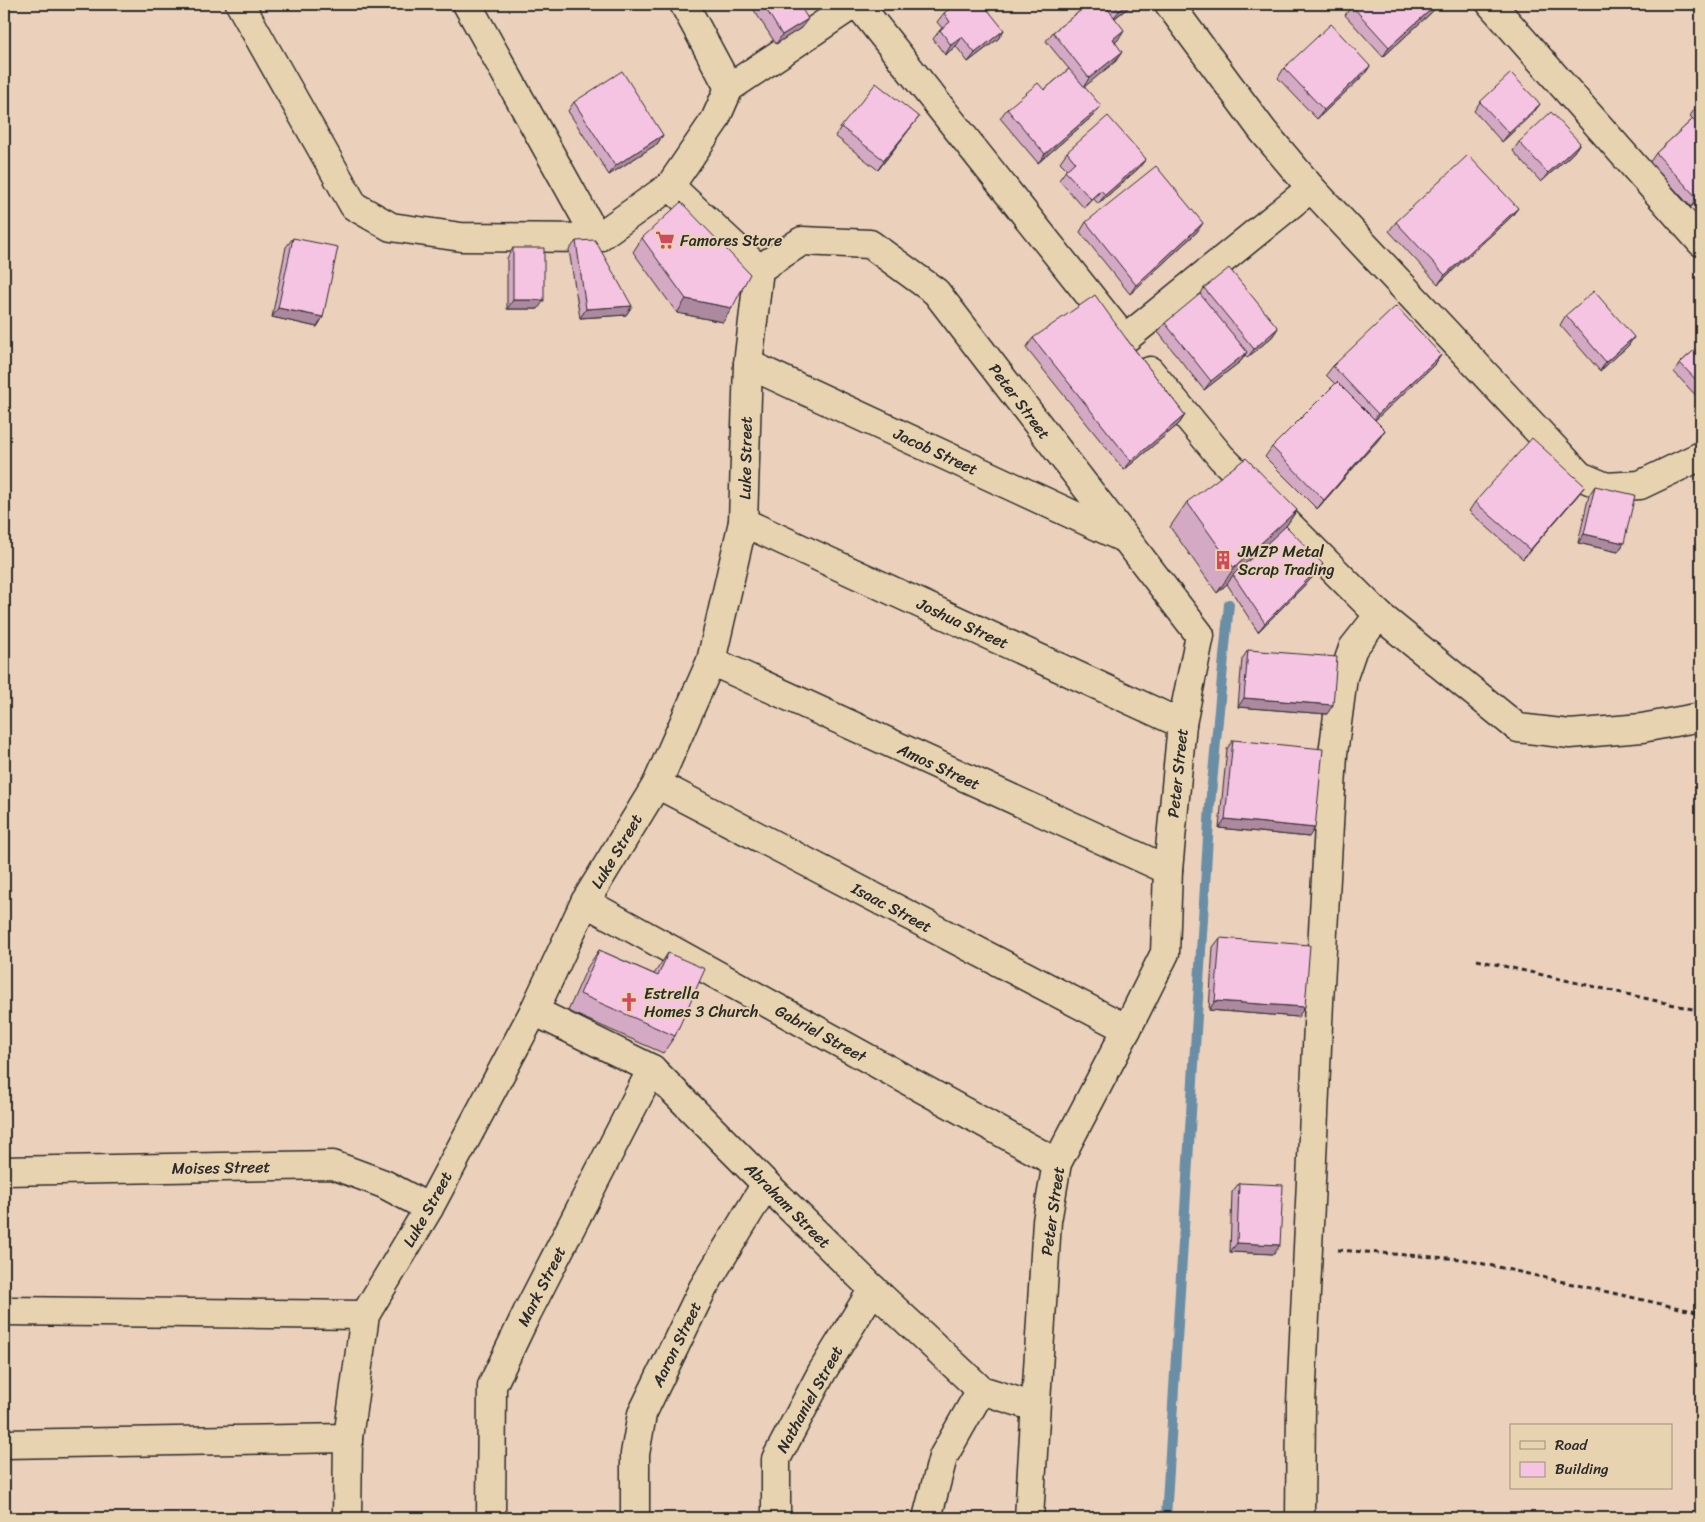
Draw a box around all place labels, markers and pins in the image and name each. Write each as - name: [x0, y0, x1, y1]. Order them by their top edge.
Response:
- place label: Famores Store: [680, 226, 782, 255]
- supermarket icon: Famores Store: [654, 229, 676, 251]
- place label: JMZP Metal Scrap Trading: [1237, 537, 1335, 584]
- building icon: JMZP Metal Scrap Trading: [1212, 549, 1234, 571]
- place label: Estrella Homes 3 Church: [644, 979, 758, 1026]
- church icon: Estrella Homes 3 Church: [618, 991, 640, 1013]

